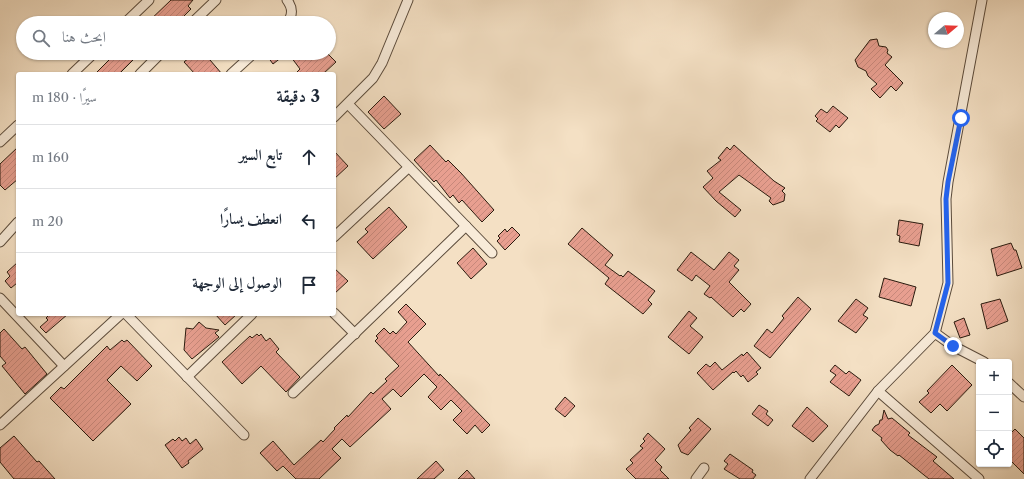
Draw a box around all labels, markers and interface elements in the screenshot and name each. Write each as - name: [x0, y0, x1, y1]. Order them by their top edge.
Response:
- north arrow: [928, 12, 964, 48]
- search box: [16, 16, 336, 60]
- icon: search: [30, 27, 52, 49]
- text: ابحث هنا: [62, 27, 106, 46]
- text: 3 دقيقة: [276, 86, 320, 106]
- text: سيرًا · 180 m: [32, 89, 97, 105]
- route start: [952, 109, 970, 127]
- text: تابع السير: [239, 145, 282, 164]
- icon: ahead: [298, 146, 320, 168]
- text: 160 m: [32, 149, 69, 165]
- text: انعطف يسارًا: [220, 209, 282, 228]
- icon: left: [298, 210, 320, 232]
- text: 20 m: [32, 213, 63, 229]
- text: الوصول إلى الوجهة: [192, 273, 282, 292]
- icon: arrive: [298, 274, 320, 296]
- route end: [944, 337, 962, 355]
- map controls: [976, 359, 1012, 467]
- button: +: [976, 359, 1012, 395]
- button: −: [976, 395, 1012, 431]
- button: locate: [976, 431, 1012, 467]

